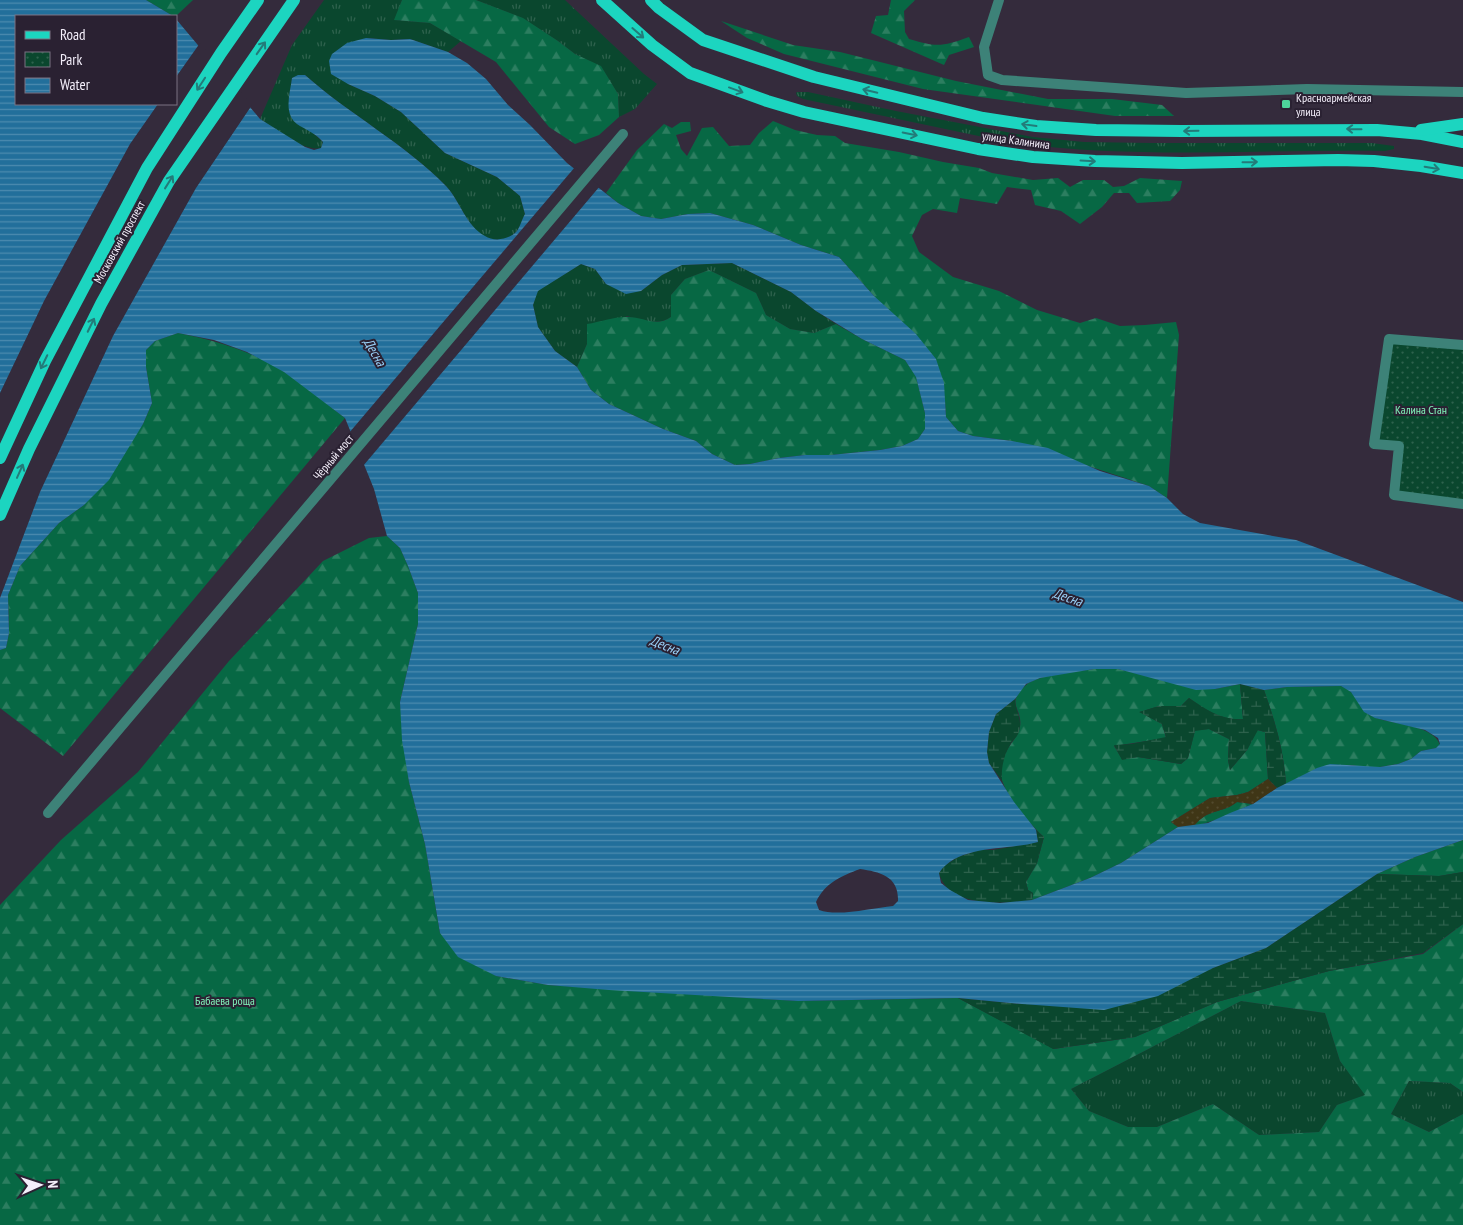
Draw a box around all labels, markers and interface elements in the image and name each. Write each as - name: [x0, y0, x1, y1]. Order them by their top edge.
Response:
- legend: [15, 15, 178, 105]
- text: Road: [60, 25, 86, 44]
- one-way arrow: [631, 27, 644, 38]
- one-way arrow: [256, 41, 266, 55]
- text: Park: [60, 50, 82, 69]
- text: Water: [60, 75, 91, 94]
- one-way arrow: [196, 77, 206, 91]
- one-way arrow: [863, 85, 879, 95]
- one-way arrow: [727, 86, 743, 95]
- place label: Красноармейская улица: [1296, 90, 1372, 119]
- marker: Красноармейская улица: [1280, 98, 1292, 110]
- one-way arrow: [1021, 120, 1037, 130]
- one-way arrow: [1346, 124, 1362, 134]
- one-way arrow: [1183, 126, 1200, 136]
- street label: улица Калинина: [981, 128, 1051, 152]
- one-way arrow: [901, 130, 917, 139]
- one-way arrow: [1079, 156, 1095, 165]
- one-way arrow: [1242, 157, 1258, 167]
- one-way arrow: [1423, 163, 1439, 173]
- one-way arrow: [164, 175, 174, 189]
- street label: Московский проспект: [90, 198, 148, 286]
- one-way arrow: [87, 318, 97, 333]
- water label: Десна: [359, 334, 391, 371]
- one-way arrow: [39, 355, 49, 370]
- park label: Калина Стан: [1395, 402, 1447, 417]
- street label: Чёрный мост: [310, 431, 357, 483]
- one-way arrow: [15, 463, 25, 478]
- water label: Десна: [1050, 583, 1086, 611]
- water label: Десна: [647, 631, 683, 659]
- park label: Бабаева роща: [195, 993, 255, 1008]
- north arrow: [15, 1160, 65, 1210]
- text: N: [44, 1180, 62, 1189]

